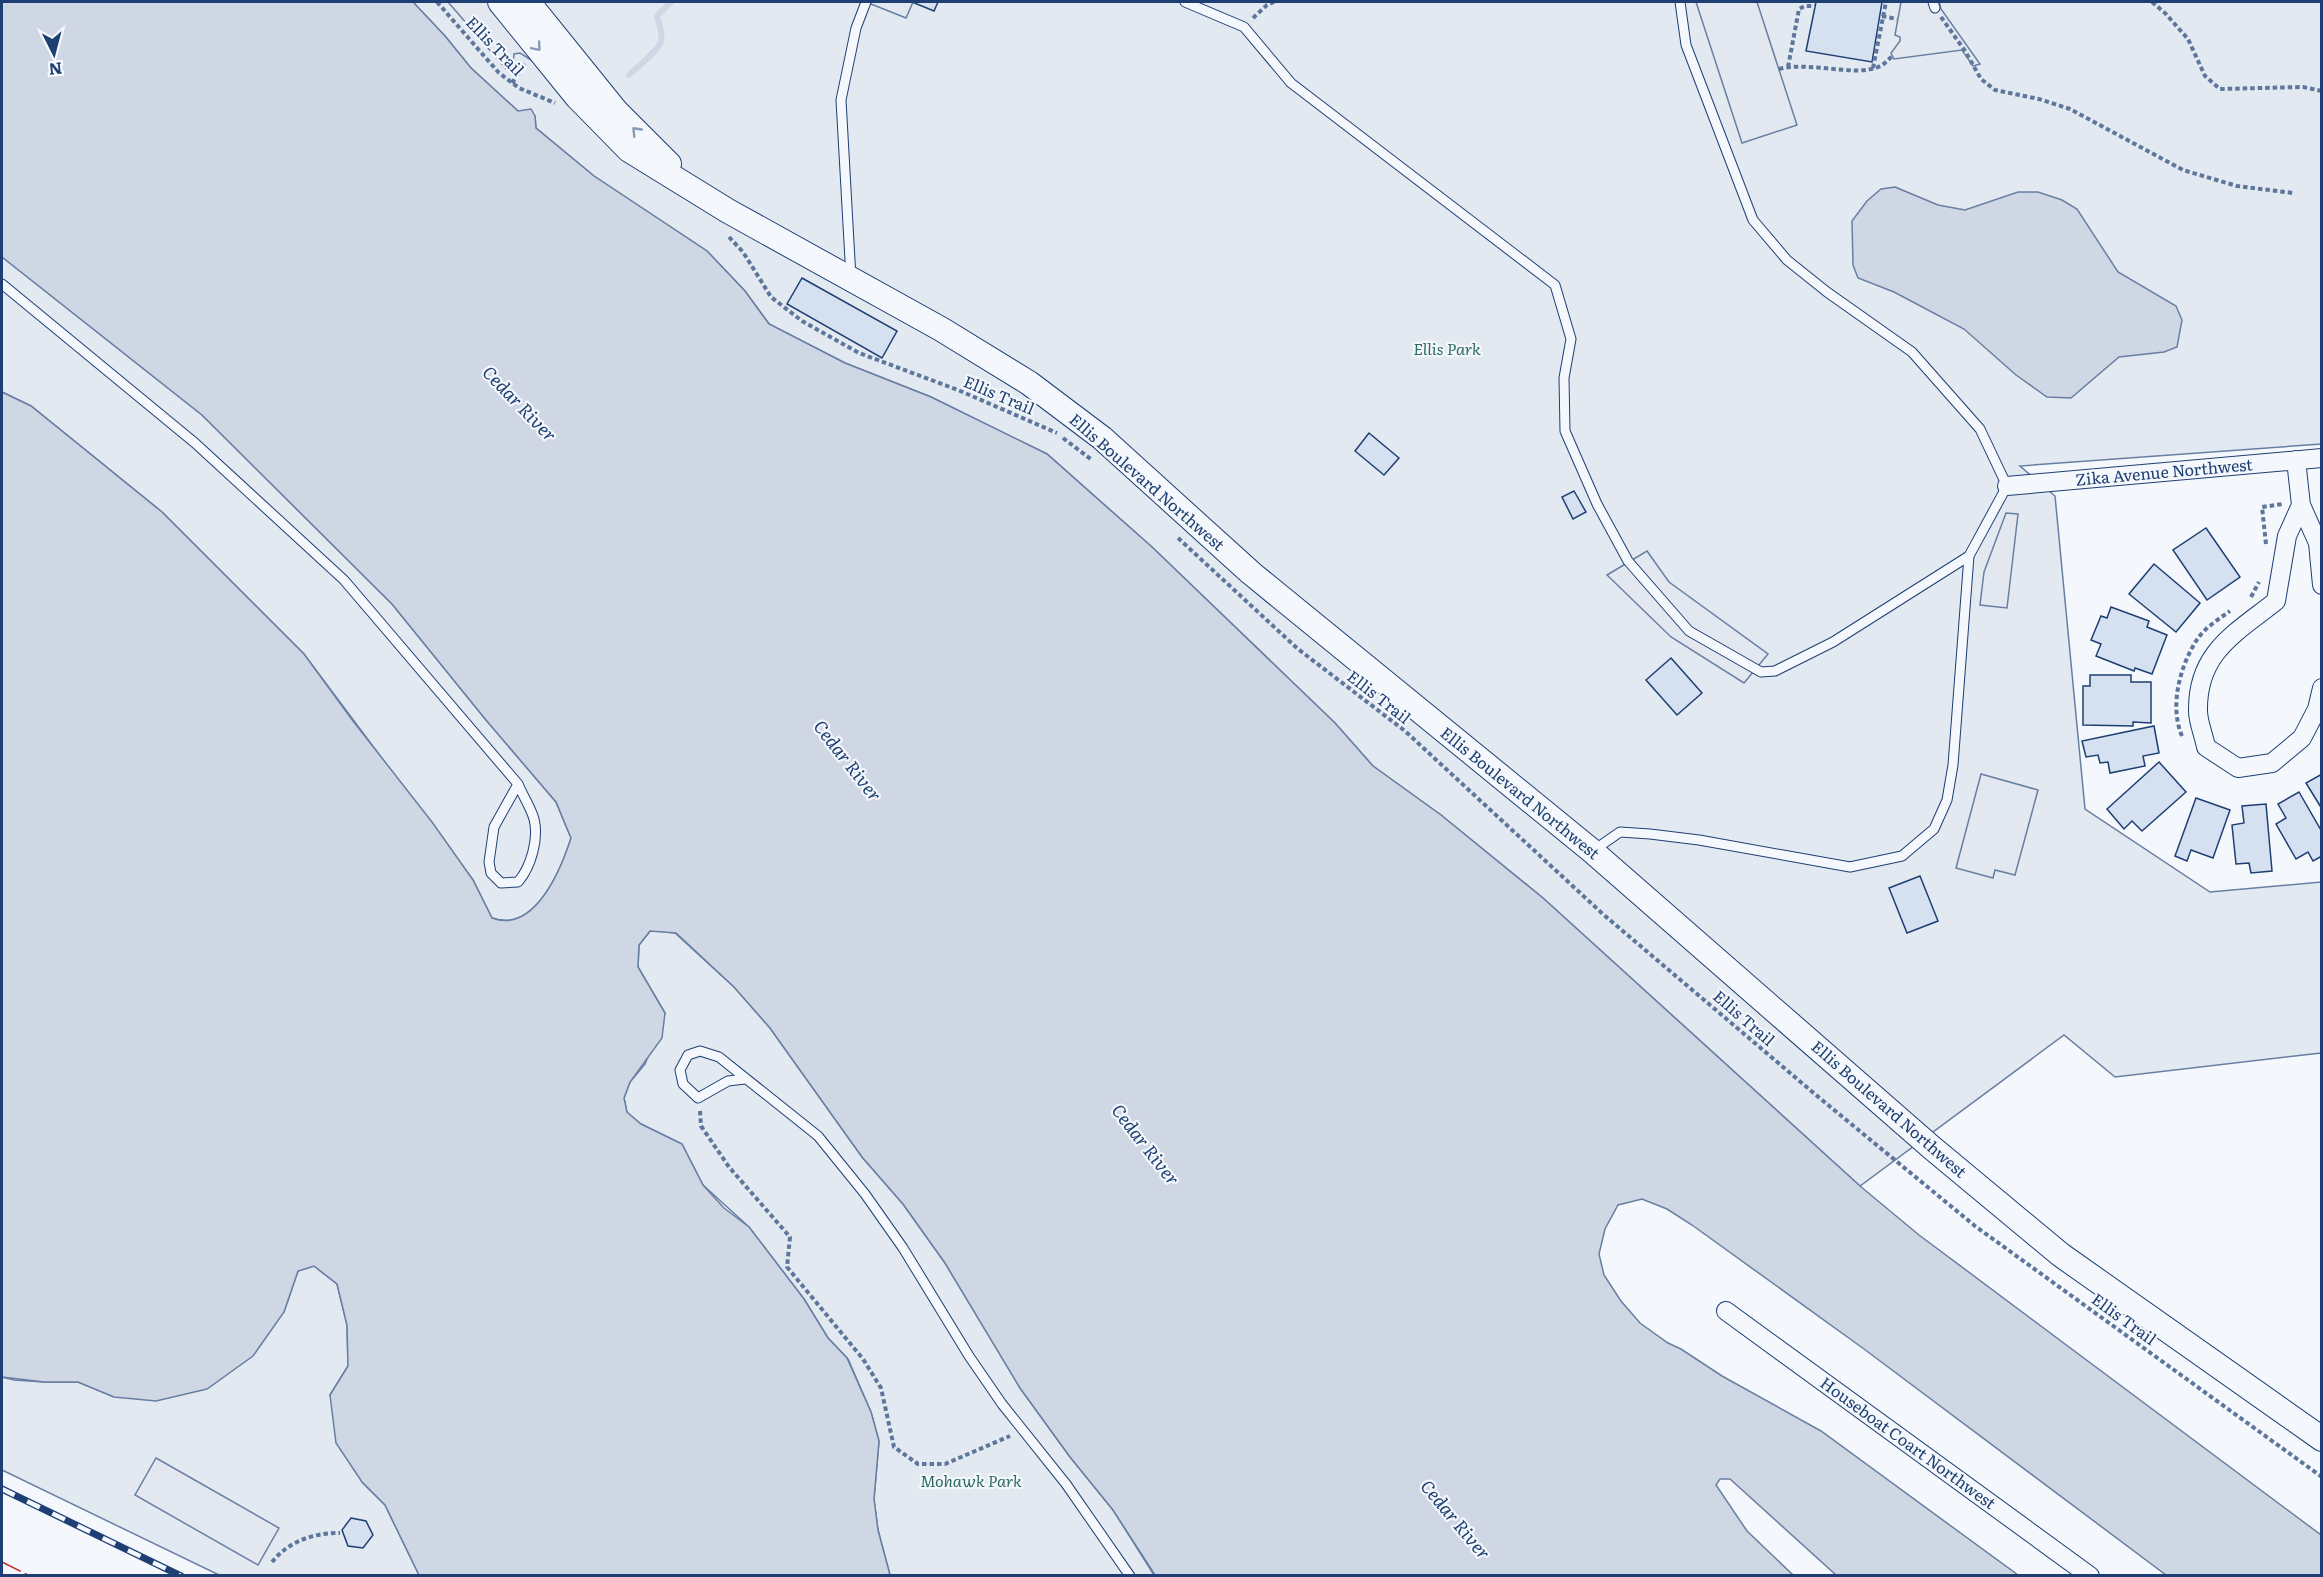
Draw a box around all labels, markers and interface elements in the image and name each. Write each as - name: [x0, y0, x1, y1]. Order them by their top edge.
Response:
- street label: Ellis Trail: [461, 10, 530, 81]
- north arrow: [24, 24, 84, 84]
- one-way arrow: [530, 40, 541, 51]
- text: N: [48, 57, 64, 83]
- one-way arrow: [632, 127, 643, 137]
- park label: Ellis Park: [1413, 336, 1481, 360]
- water label: Cedar River: [477, 359, 563, 447]
- street label: Ellis Trail: [960, 368, 1039, 420]
- street label: Ellis Boulevard Northwest: [1065, 407, 1231, 556]
- street label: Zika Avenue Northwest: [2074, 451, 2254, 491]
- street label: Ellis Trail: [1343, 664, 1417, 729]
- water label: Cedar River: [808, 714, 889, 806]
- street label: Ellis Boulevard Northwest: [1436, 720, 1606, 864]
- street label: Ellis Trail: [1709, 984, 1781, 1051]
- street label: Ellis Boulevard Northwest: [1807, 1034, 1973, 1183]
- water label: Cedar River: [1106, 1098, 1187, 1190]
- street label: Ellis Trail: [2087, 1286, 2162, 1350]
- street label: Houseboat Coart Northwest: [1816, 1370, 2002, 1514]
- park label: Mohawk Park: [920, 1468, 1022, 1492]
- water label: Cedar River: [1415, 1473, 1498, 1565]

